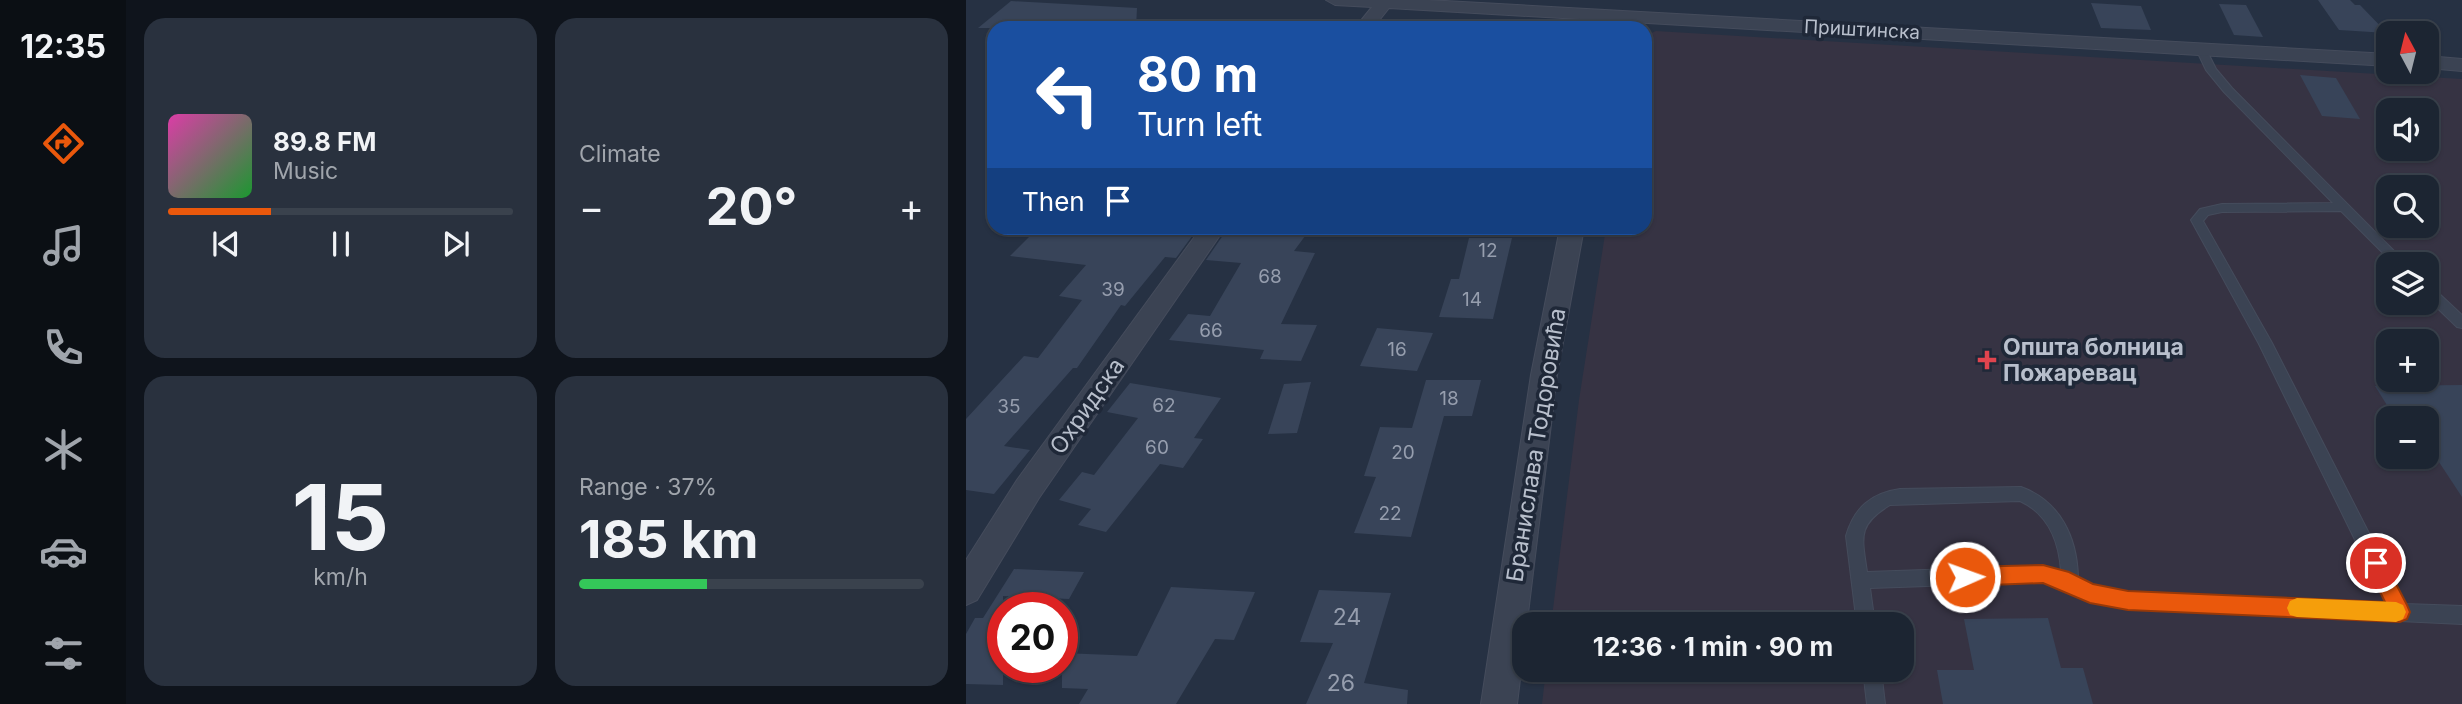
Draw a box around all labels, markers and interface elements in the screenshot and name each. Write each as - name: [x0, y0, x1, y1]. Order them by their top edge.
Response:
- street label: Приштинска: [1803, 15, 1921, 44]
- north arrow: [2376, 21, 2440, 84]
- map controls: [2376, 21, 2439, 469]
- text: 12:35: [20, 27, 106, 66]
- text: 80 m: [1137, 45, 1258, 104]
- icon: left: [1022, 49, 1113, 140]
- button: sound: [2376, 98, 2439, 161]
- text: Turn left: [1137, 105, 1262, 144]
- icon: directions: [39, 119, 88, 168]
- text: 89.8 FM: [273, 126, 377, 157]
- text: Climate: [579, 140, 661, 168]
- text: Music: [273, 157, 338, 185]
- text: 20°: [706, 175, 797, 238]
- button: search: [2376, 175, 2439, 238]
- icon: arrive: [1099, 182, 1137, 220]
- text: −: [579, 184, 604, 230]
- text: +: [899, 184, 924, 230]
- text: Then: [1022, 186, 1085, 217]
- icon: music: [39, 221, 88, 270]
- icon: previous: [207, 225, 245, 263]
- icon: pause: [322, 225, 360, 263]
- icon: next: [437, 225, 475, 263]
- house number: 12: [1478, 239, 1498, 262]
- button: layers: [2376, 252, 2439, 315]
- house number: 68: [1258, 265, 1282, 288]
- house number: 39: [1101, 278, 1125, 301]
- house number: 14: [1462, 288, 1482, 311]
- street label: Бранислава Тодоровића: [1501, 306, 1571, 584]
- house number: 66: [1199, 319, 1223, 342]
- icon: phone: [39, 323, 88, 372]
- button: +: [2376, 329, 2439, 392]
- place label: Општа болница Пожаревац: [2003, 333, 2184, 387]
- house number: 16: [1387, 338, 1407, 361]
- marker: Општа болница Пожаревац: [1977, 350, 1997, 370]
- street label: Охридска: [1044, 353, 1130, 459]
- house number: 18: [1439, 387, 1459, 410]
- house number: 62: [1152, 394, 1176, 417]
- house number: 35: [997, 395, 1021, 418]
- button: −: [2376, 406, 2439, 469]
- icon: climate: [39, 425, 88, 474]
- house number: 60: [1145, 436, 1169, 459]
- house number: 20: [1391, 441, 1415, 464]
- text: 15: [292, 462, 389, 572]
- text: Range · 37%: [579, 473, 717, 501]
- house number: 22: [1378, 502, 1402, 525]
- text: 185 km: [579, 508, 758, 571]
- icon: car: [39, 527, 88, 576]
- pin: [2346, 533, 2406, 593]
- position arrow: [1928, 540, 2002, 614]
- icon: arrive: [2357, 544, 2395, 582]
- text: km/h: [313, 563, 368, 591]
- speed limit sign: 20: [987, 592, 1078, 683]
- house number: 24: [1333, 603, 1361, 631]
- icon: filters: [39, 629, 88, 678]
- text: 12:36 · 1 min · 90 m: [1593, 631, 1833, 662]
- house number: 26: [1327, 669, 1355, 697]

